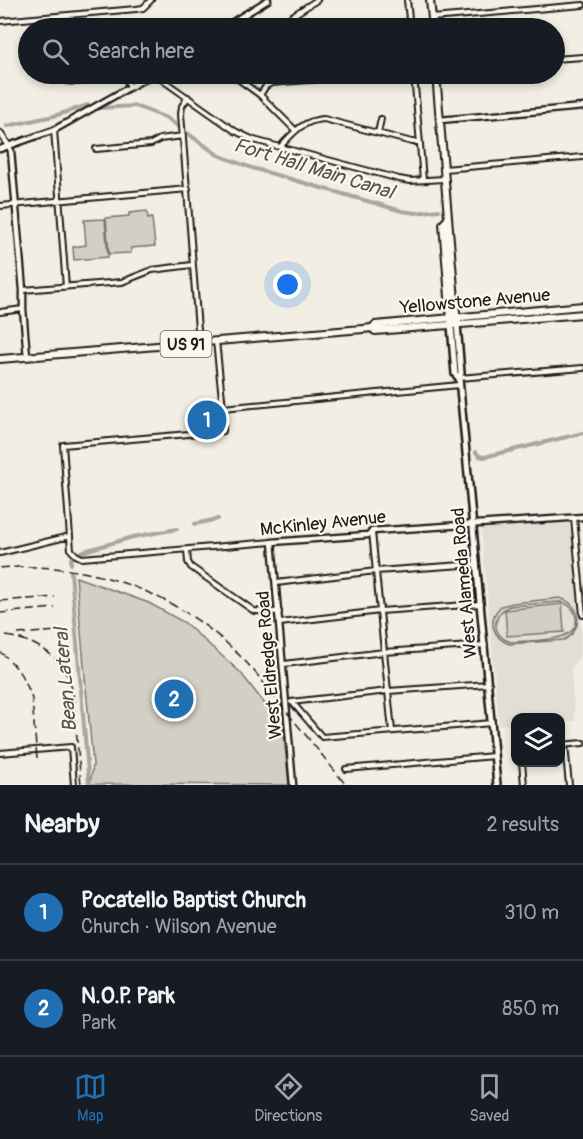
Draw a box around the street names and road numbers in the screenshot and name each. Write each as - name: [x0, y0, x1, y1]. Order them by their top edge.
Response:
- street label: Yellowstone Avenue: [398, 283, 551, 320]
- road number: US 91: [160, 331, 212, 357]
- street label: McKinley Avenue: [259, 505, 387, 542]
- street label: West Alameda Road: [446, 507, 483, 659]
- street label: West Eldredge Road: [252, 590, 287, 740]

